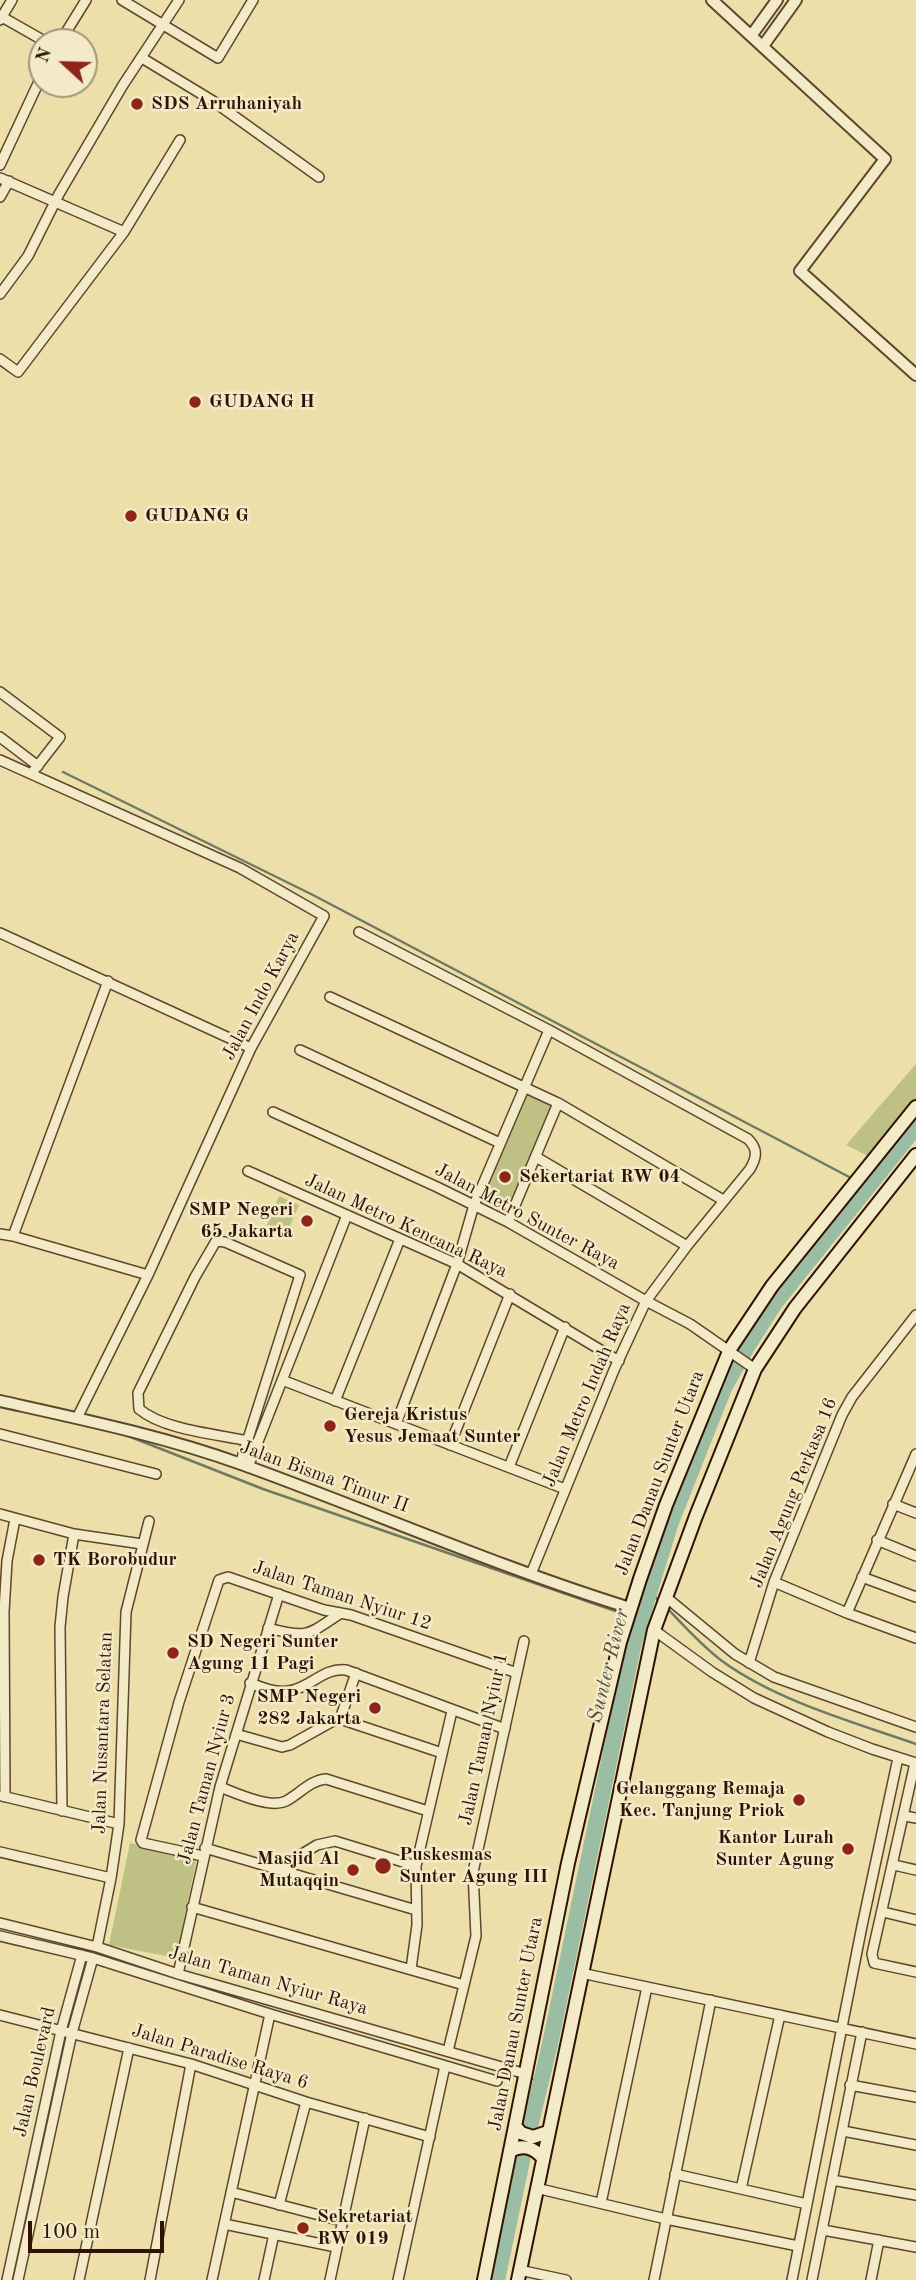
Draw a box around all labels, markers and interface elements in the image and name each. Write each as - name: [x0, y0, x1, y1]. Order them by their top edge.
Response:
- north arrow: [28, 28, 98, 98]
- text: N: [33, 45, 56, 66]
- place label: SDS Arruhaniyah: [151, 93, 302, 115]
- marker: SDS Arruhaniyah: [129, 96, 145, 112]
- place label: GUDANG H: [209, 391, 315, 413]
- marker: GUDANG H: [187, 394, 203, 410]
- place label: GUDANG G: [145, 505, 249, 527]
- marker: GUDANG G: [123, 508, 139, 524]
- street label: Jalan Indo Karya: [217, 928, 305, 1064]
- street label: Jalan Metro Sunter Raya: [431, 1159, 623, 1275]
- place label: Sekertariat RW 04: [519, 1166, 681, 1188]
- street label: Jalan Metro Kencana Raya: [301, 1169, 511, 1283]
- marker: Sekertariat RW 04: [497, 1169, 513, 1185]
- place label: SMP Negeri 65 Jakarta: [189, 1199, 293, 1243]
- marker: SMP Negeri 65 Jakarta: [299, 1213, 315, 1229]
- street label: Jalan Metro Indah Raya: [538, 1299, 636, 1491]
- street label: Jalan Danau Sunter Utara: [610, 1367, 710, 1579]
- street label: Jalan Agung Perkasa 16: [745, 1395, 843, 1591]
- place label: Gereja Kristus Yesus Jemaat Sunter: [344, 1404, 521, 1448]
- marker: Gereja Kristus Yesus Jemaat Sunter: [322, 1418, 338, 1434]
- street label: Jalan Bisma Timur II: [236, 1436, 412, 1518]
- place label: TK Borobudur: [53, 1549, 177, 1571]
- marker: TK Borobudur: [31, 1552, 47, 1568]
- street label: Jalan Taman Nyiur 12: [250, 1556, 434, 1636]
- water label: Sunter River: [583, 1606, 635, 1726]
- place label: SD Negeri Sunter Agung 11 Pagi: [187, 1631, 338, 1675]
- street label: Jalan Nusantara Selatan: [88, 1632, 118, 1834]
- marker: SD Negeri Sunter Agung 11 Pagi: [165, 1645, 181, 1661]
- street label: Jalan Taman Nyiur 1: [455, 1651, 513, 1827]
- place label: SMP Negeri 282 Jakarta: [257, 1686, 361, 1730]
- street label: Jalan Taman Nyiur 3: [173, 1691, 241, 1867]
- marker: SMP Negeri 282 Jakarta: [367, 1700, 383, 1716]
- place label: Gelanggang Remaja Kec. Tanjung Priok: [616, 1778, 785, 1822]
- marker: Gelanggang Remaja Kec. Tanjung Priok: [791, 1792, 807, 1808]
- place label: Kantor Lurah Sunter Agung: [715, 1827, 834, 1871]
- marker: Kantor Lurah Sunter Agung: [840, 1841, 856, 1857]
- place label: Puskesmas Sunter Agung III: [399, 1844, 548, 1888]
- place label: Masjid Al Mutaqqin: [257, 1848, 339, 1892]
- marker: Puskesmas Sunter Agung III: [373, 1856, 393, 1876]
- marker: Masjid Al Mutaqqin: [345, 1862, 361, 1878]
- street label: Jalan Danau Sunter Utara: [484, 1915, 548, 2133]
- street label: Jalan Taman Nyiur Raya: [166, 1942, 370, 2020]
- street label: Jalan Boulevard: [9, 2005, 61, 2139]
- street label: Jalan Paradise Raya 6: [129, 2019, 311, 2095]
- scale bar: [32, 2206, 168, 2250]
- place label: Sekretariat RW 019: [317, 2206, 413, 2250]
- marker: Sekretariat RW 019: [295, 2220, 311, 2236]
- text: 100 m: [41, 2222, 100, 2243]

